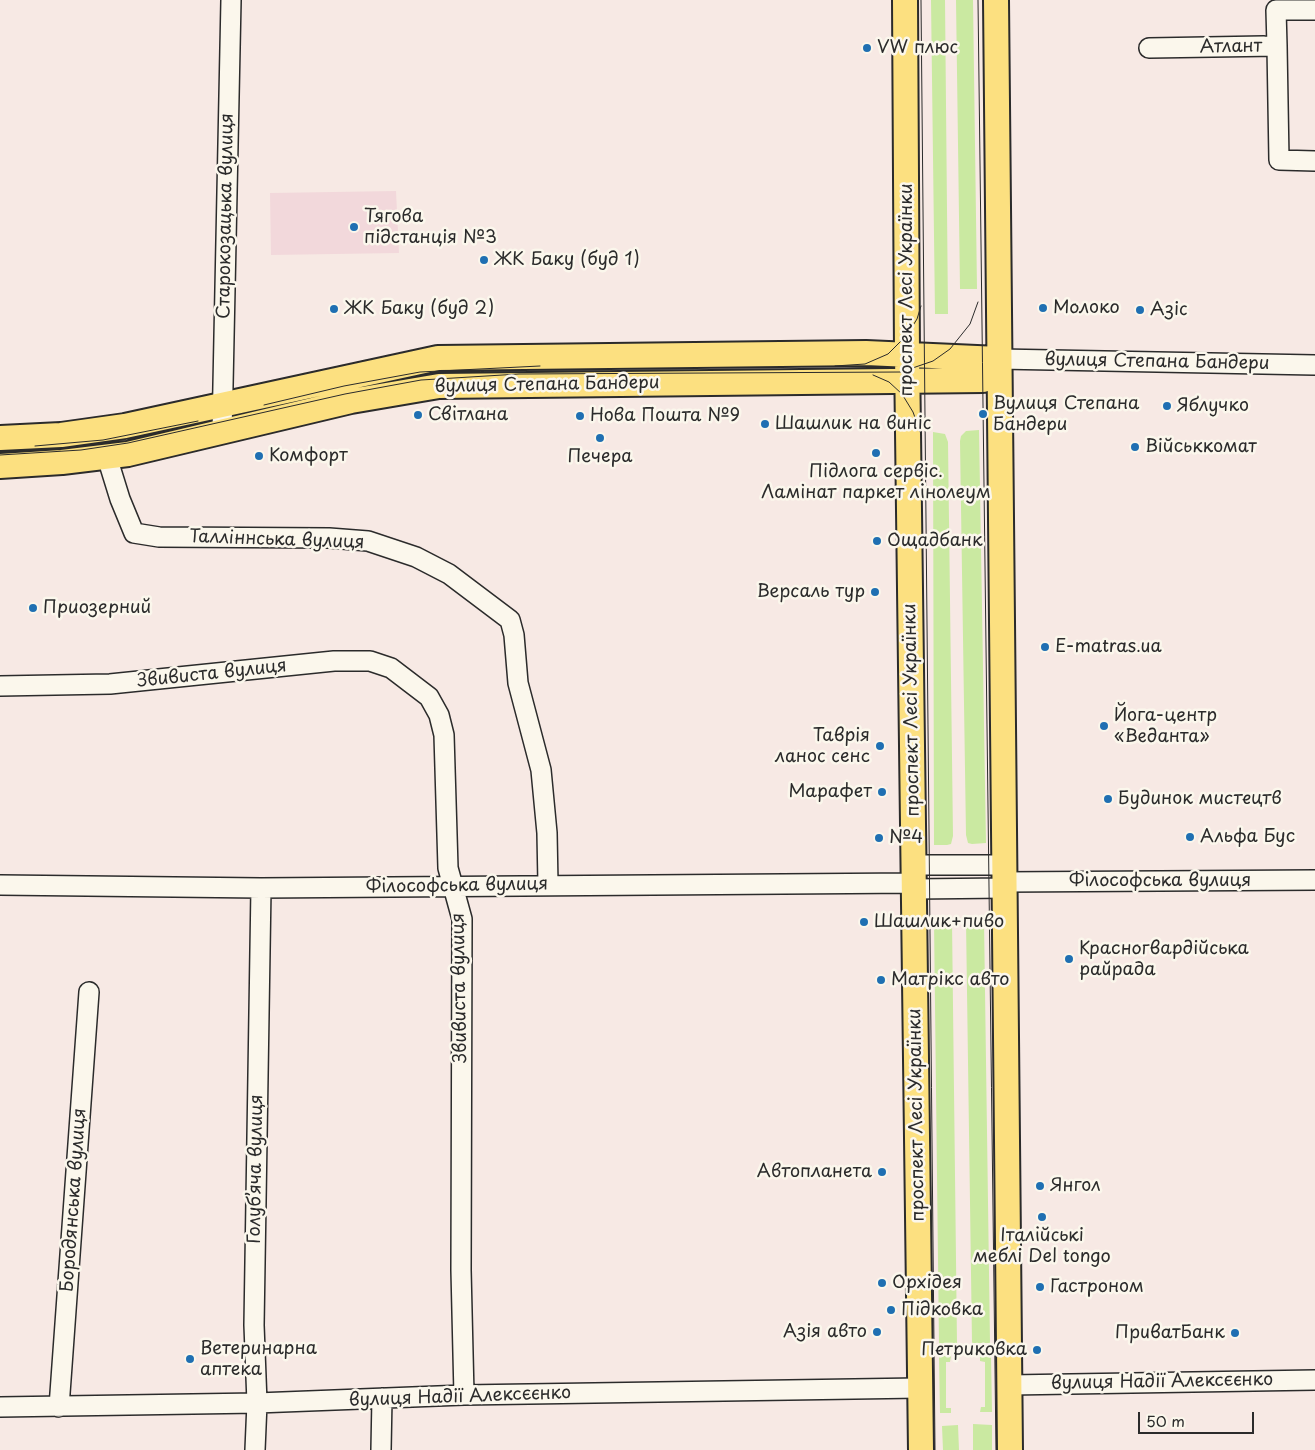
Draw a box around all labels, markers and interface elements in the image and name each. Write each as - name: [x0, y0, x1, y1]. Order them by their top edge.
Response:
- street label: Атлант: [1200, 36, 1262, 58]
- place label: VW плюс: [877, 37, 958, 59]
- marker: VW плюс: [861, 42, 873, 54]
- street label: Старокозацька вулиця: [213, 113, 239, 319]
- street label: проспект Лесі Українки: [896, 183, 918, 397]
- place label: Тягова пiдстанцiя №3: [364, 206, 497, 248]
- marker: Тягова пiдстанцiя №3: [348, 221, 360, 233]
- place label: ЖК Баку (буд 1): [494, 249, 640, 271]
- marker: ЖК Баку (буд 1): [478, 254, 490, 266]
- place label: Молоко: [1053, 297, 1120, 319]
- place label: ЖК Баку (буд 2): [344, 298, 494, 320]
- place label: Азіс: [1150, 299, 1187, 321]
- marker: Молоко: [1037, 302, 1049, 314]
- marker: ЖК Баку (буд 2): [328, 303, 340, 315]
- marker: Азіс: [1134, 304, 1146, 316]
- street label: вулиця Степана Бандери: [1044, 349, 1270, 375]
- street label: вулиця Степана Бандери: [434, 372, 660, 398]
- place label: Вулиця Степана Бандери: [993, 393, 1139, 436]
- place label: Яблучко: [1177, 395, 1249, 417]
- marker: Яблучко: [1161, 400, 1173, 412]
- place label: Світлана: [428, 404, 508, 426]
- place label: Нова Пошта №9: [590, 405, 740, 427]
- marker: Вулиця Степана Бандери: [977, 408, 989, 420]
- marker: Світлана: [412, 409, 424, 421]
- marker: Нова Пошта №9: [574, 410, 586, 422]
- place label: Шашлик на виніс: [775, 413, 931, 435]
- marker: Шашлик на виніс: [759, 418, 771, 430]
- marker: Печера: [594, 432, 606, 444]
- place label: Військкомат: [1145, 436, 1257, 458]
- marker: Військкомат: [1129, 441, 1141, 453]
- place label: Комфорт: [269, 445, 348, 467]
- place label: Печера: [568, 446, 632, 468]
- marker: Підлога сервіс. Ламінат паркет лінолеум: [870, 447, 882, 459]
- marker: Комфорт: [253, 450, 265, 462]
- place label: Підлога сервіс. Ламінат паркет лінолеум: [761, 461, 991, 504]
- street label: Талліннська вулиця: [189, 526, 365, 554]
- place label: Ощадбанк: [887, 530, 983, 552]
- marker: Ощадбанк: [871, 535, 883, 547]
- place label: Версаль тур: [757, 581, 865, 603]
- marker: Версаль тур: [869, 586, 881, 598]
- place label: Приозерний: [43, 597, 151, 619]
- marker: Приозерний: [27, 602, 39, 614]
- street label: проспект Лесі Українки: [899, 603, 925, 817]
- place label: E-matras.ua: [1055, 636, 1162, 658]
- marker: E-matras.ua: [1039, 641, 1051, 653]
- street label: Звивиста вулиця: [136, 655, 288, 693]
- place label: Йога-центр «Веданта»: [1114, 705, 1217, 748]
- marker: Йога-центр «Веданта»: [1098, 720, 1110, 732]
- place label: Таврія ланос сенс: [775, 725, 870, 768]
- marker: Таврія ланос сенс: [874, 740, 886, 752]
- place label: Марафет: [789, 781, 872, 803]
- marker: Марафет: [876, 786, 888, 798]
- place label: Будинок мистецтв: [1118, 788, 1282, 810]
- marker: Будинок мистецтв: [1102, 793, 1114, 805]
- place label: Альфа Бус: [1200, 826, 1295, 848]
- place label: №4: [889, 827, 923, 849]
- marker: Альфа Бус: [1184, 831, 1196, 843]
- marker: №4: [873, 832, 885, 844]
- street label: Філософська вулиця: [1069, 870, 1251, 892]
- street label: Філософська вулиця: [366, 874, 548, 898]
- place label: Шашлик+пиво: [874, 911, 1004, 933]
- street label: Звивиста вулиця: [448, 913, 472, 1063]
- marker: Шашлик+пиво: [858, 916, 870, 928]
- place label: Красногвардійська райрада: [1079, 938, 1249, 981]
- marker: Красногвардійська райрада: [1063, 953, 1075, 965]
- place label: Матрікс авто: [891, 969, 1009, 991]
- marker: Матрікс авто: [875, 974, 887, 986]
- street label: проспект Лесі Українки: [904, 1008, 930, 1222]
- street label: Голубʼяча вулиця: [244, 1094, 268, 1244]
- street label: Бородянська вулиця: [57, 1107, 91, 1293]
- place label: Автопланета: [757, 1161, 872, 1183]
- marker: Автопланета: [876, 1166, 888, 1178]
- place label: Янгол: [1050, 1175, 1101, 1197]
- marker: Янгол: [1034, 1180, 1046, 1192]
- marker: Італійські меблі Del tongo: [1036, 1211, 1048, 1223]
- place label: Італійські меблі Del tongo: [973, 1225, 1111, 1268]
- place label: Орхідея: [892, 1272, 962, 1294]
- place label: Гастроном: [1050, 1276, 1144, 1298]
- marker: Орхідея: [876, 1277, 888, 1289]
- marker: Гастроном: [1034, 1281, 1046, 1293]
- place label: Підковка: [901, 1299, 983, 1321]
- marker: Підковка: [885, 1304, 897, 1316]
- place label: Азія авто: [783, 1321, 867, 1343]
- place label: ПриватБанк: [1115, 1322, 1225, 1344]
- marker: Азія авто: [871, 1326, 883, 1338]
- marker: ПриватБанк: [1229, 1327, 1241, 1339]
- place label: Ветеринарна аптека: [200, 1338, 317, 1380]
- place label: Петриковка: [921, 1339, 1027, 1361]
- marker: Петриковка: [1031, 1344, 1043, 1356]
- marker: Ветеринарна аптека: [184, 1353, 196, 1365]
- street label: вулиця Надії Алексєєнко: [1051, 1369, 1273, 1395]
- street label: вулиця Надії Алексєєнко: [348, 1382, 572, 1412]
- scale bar: [1140, 1402, 1256, 1434]
- text: 50 m: [1146, 1409, 1185, 1432]

